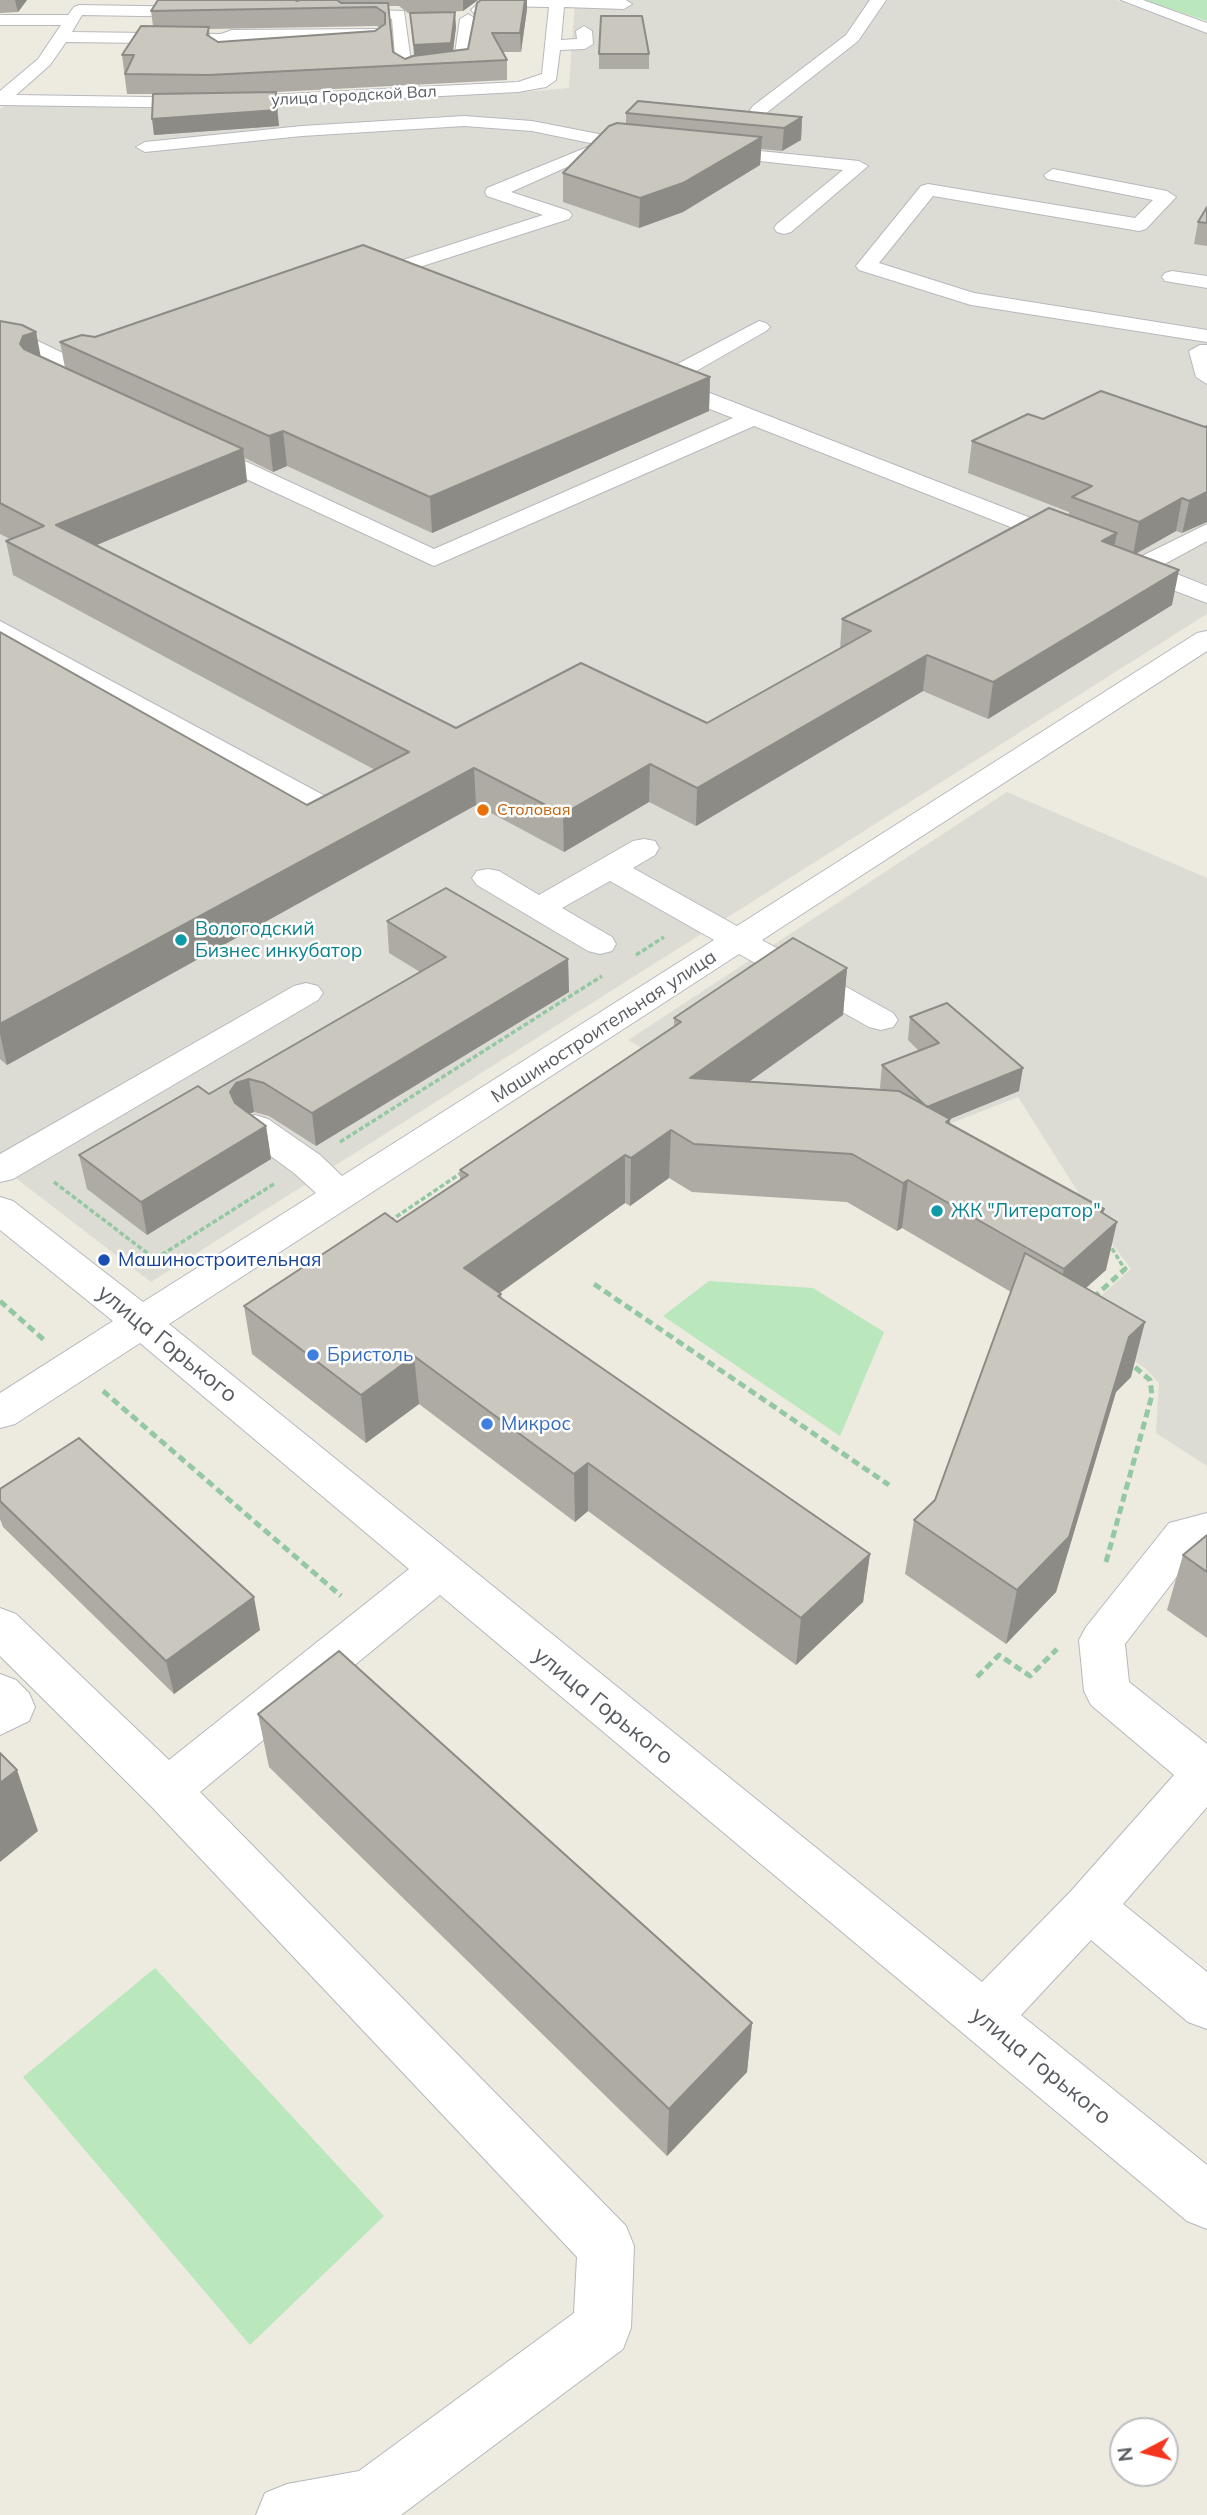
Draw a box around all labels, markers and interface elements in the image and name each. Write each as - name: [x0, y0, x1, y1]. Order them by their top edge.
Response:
- street label: улица Городской Вал: [271, 82, 437, 110]
- place label: Столовая: [497, 800, 570, 820]
- marker: Столовая: [475, 802, 491, 818]
- place label: Вологодский Бизнес инкубатор: [195, 918, 362, 962]
- marker: Вологодский Бизнес инкубатор: [173, 932, 189, 948]
- street label: Машиностроительная улица: [487, 946, 721, 1108]
- place label: ЖК "Литератор": [951, 1200, 1101, 1222]
- marker: ЖК "Литератор": [929, 1203, 945, 1219]
- place label: Машиностроительная: [118, 1249, 321, 1271]
- marker: Машиностроительная: [96, 1252, 112, 1268]
- street label: улица Горького: [91, 1279, 243, 1409]
- place label: Бристоль: [327, 1344, 413, 1366]
- marker: Бристоль: [305, 1347, 321, 1363]
- place label: Микрос: [501, 1413, 571, 1435]
- marker: Микрос: [479, 1416, 495, 1432]
- street label: улица Горького: [527, 1641, 679, 1771]
- street label: улица Горького: [965, 2001, 1117, 2131]
- north arrow: [1109, 2417, 1179, 2487]
- text: N: [1112, 2446, 1138, 2463]

